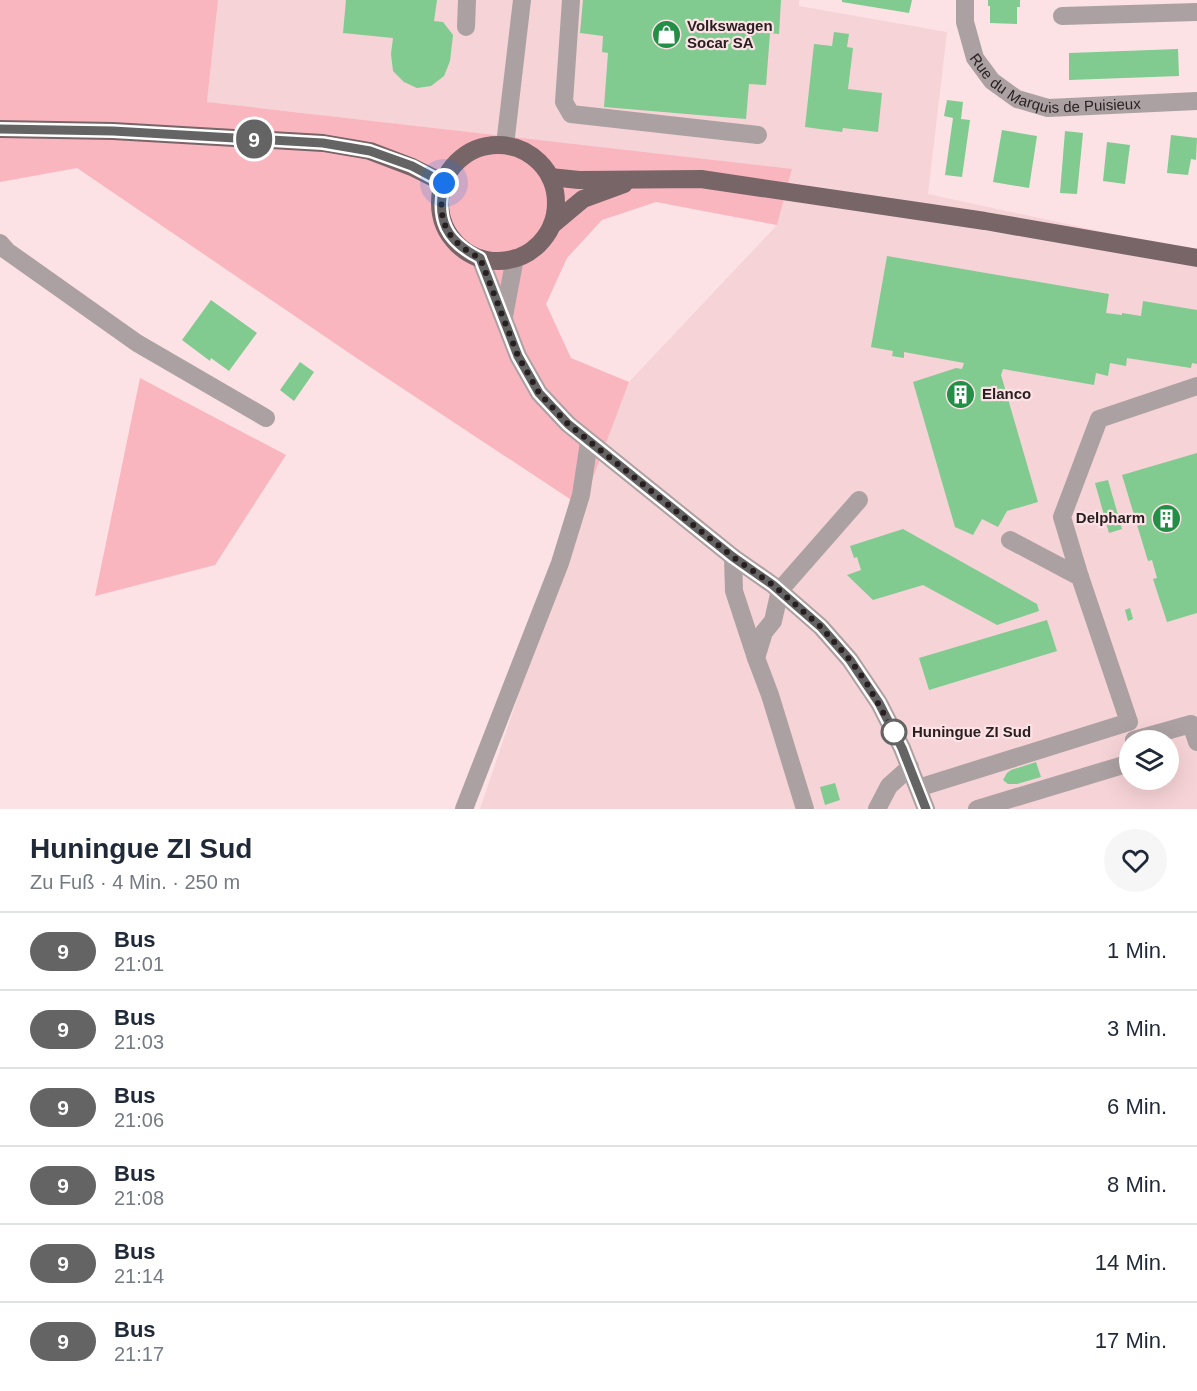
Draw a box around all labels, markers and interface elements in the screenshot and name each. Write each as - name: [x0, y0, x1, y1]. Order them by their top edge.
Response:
- place label: Volkswagen Socar SA: [687, 17, 773, 51]
- shop icon: Volkswagen Socar SA: [650, 19, 682, 51]
- street label: Rue du Marquis de Puisieux: [967, 50, 1142, 116]
- line badge: 9: [234, 120, 274, 158]
- text: 9: [248, 128, 260, 151]
- your location: [429, 168, 459, 198]
- building icon: Elanco: [945, 378, 977, 410]
- place label: Elanco: [982, 385, 1031, 402]
- building icon: Delpharm: [1150, 502, 1182, 534]
- place label: Delpharm: [1076, 509, 1145, 526]
- marker: Huningue ZI Sud: [881, 719, 907, 745]
- place label: Huningue ZI Sud: [912, 723, 1031, 740]
- map controls: [1119, 730, 1179, 790]
- button: layers: [1119, 730, 1179, 790]
- button: heart: [1104, 829, 1167, 892]
- text: Huningue ZI Sud: [30, 833, 252, 864]
- text: Zu Fuß · 4 Min. · 250 m: [30, 871, 240, 893]
- text: Bus: [114, 927, 156, 952]
- text: 1 Min.: [1107, 938, 1167, 963]
- text: 9: [57, 940, 69, 963]
- text: 21:01: [114, 953, 164, 975]
- text: Bus: [114, 1005, 156, 1030]
- text: 3 Min.: [1107, 1016, 1167, 1041]
- text: 9: [57, 1018, 69, 1041]
- text: 21:03: [114, 1031, 164, 1053]
- text: Bus: [114, 1083, 156, 1108]
- text: 6 Min.: [1107, 1094, 1167, 1119]
- text: 9: [57, 1096, 69, 1119]
- text: 21:06: [114, 1109, 164, 1131]
- text: Bus: [114, 1161, 156, 1186]
- text: 8 Min.: [1107, 1172, 1167, 1197]
- text: 9: [57, 1174, 69, 1197]
- text: 21:08: [114, 1187, 164, 1209]
- text: Bus: [114, 1239, 156, 1264]
- text: 14 Min.: [1095, 1250, 1167, 1275]
- text: 9: [57, 1252, 69, 1275]
- text: 21:14: [114, 1265, 164, 1287]
- text: Bus: [114, 1317, 156, 1342]
- text: 17 Min.: [1095, 1328, 1167, 1353]
- text: 9: [57, 1330, 69, 1353]
- text: 21:17: [114, 1343, 164, 1365]

